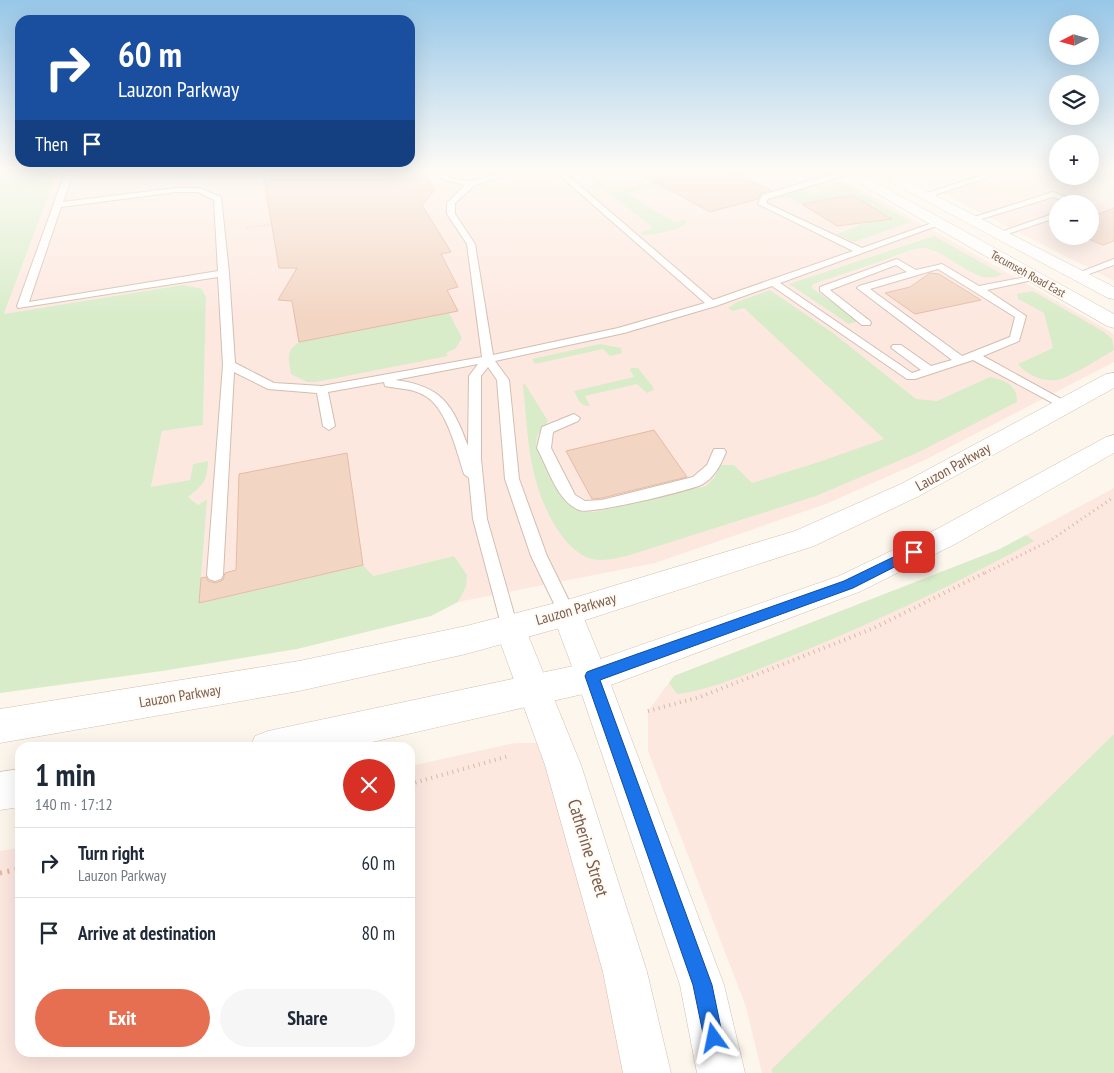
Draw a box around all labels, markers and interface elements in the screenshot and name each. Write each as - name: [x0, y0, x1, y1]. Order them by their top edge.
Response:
- north arrow: [1049, 15, 1099, 65]
- map controls: [1049, 15, 1099, 245]
- text: 60 m: [118, 31, 182, 77]
- icon: right: [35, 35, 100, 100]
- text: Lauzon Parkway: [118, 75, 239, 103]
- button: layers: [1049, 75, 1099, 125]
- icon: arrive: [78, 130, 106, 158]
- text: Then: [35, 132, 68, 156]
- button: +: [1049, 135, 1099, 185]
- button: −: [1049, 195, 1099, 245]
- street label: Tecumseh Road East: [988, 247, 1069, 301]
- street label: Lauzon Parkway: [912, 438, 994, 495]
- pin: [893, 531, 935, 573]
- icon: arrive: [900, 538, 928, 566]
- street label: Lauzon Parkway: [533, 588, 619, 629]
- street label: Lauzon Parkway: [138, 680, 223, 711]
- text: 1 min: [35, 755, 96, 794]
- button: close: [343, 759, 395, 811]
- text: 140 m · 17:12: [35, 794, 113, 814]
- street label: Catherine Street: [563, 796, 614, 899]
- text: Turn right: [78, 841, 144, 865]
- icon: right: [35, 849, 63, 877]
- text: 60 m: [362, 851, 395, 875]
- text: Lauzon Parkway: [78, 865, 166, 885]
- icon: arrive: [35, 919, 63, 947]
- text: Arrive at destination: [78, 921, 216, 945]
- text: 80 m: [362, 921, 395, 945]
- button: Exit: [35, 989, 210, 1047]
- button: Share: [220, 989, 395, 1047]
- position arrow: [687, 1011, 739, 1063]

